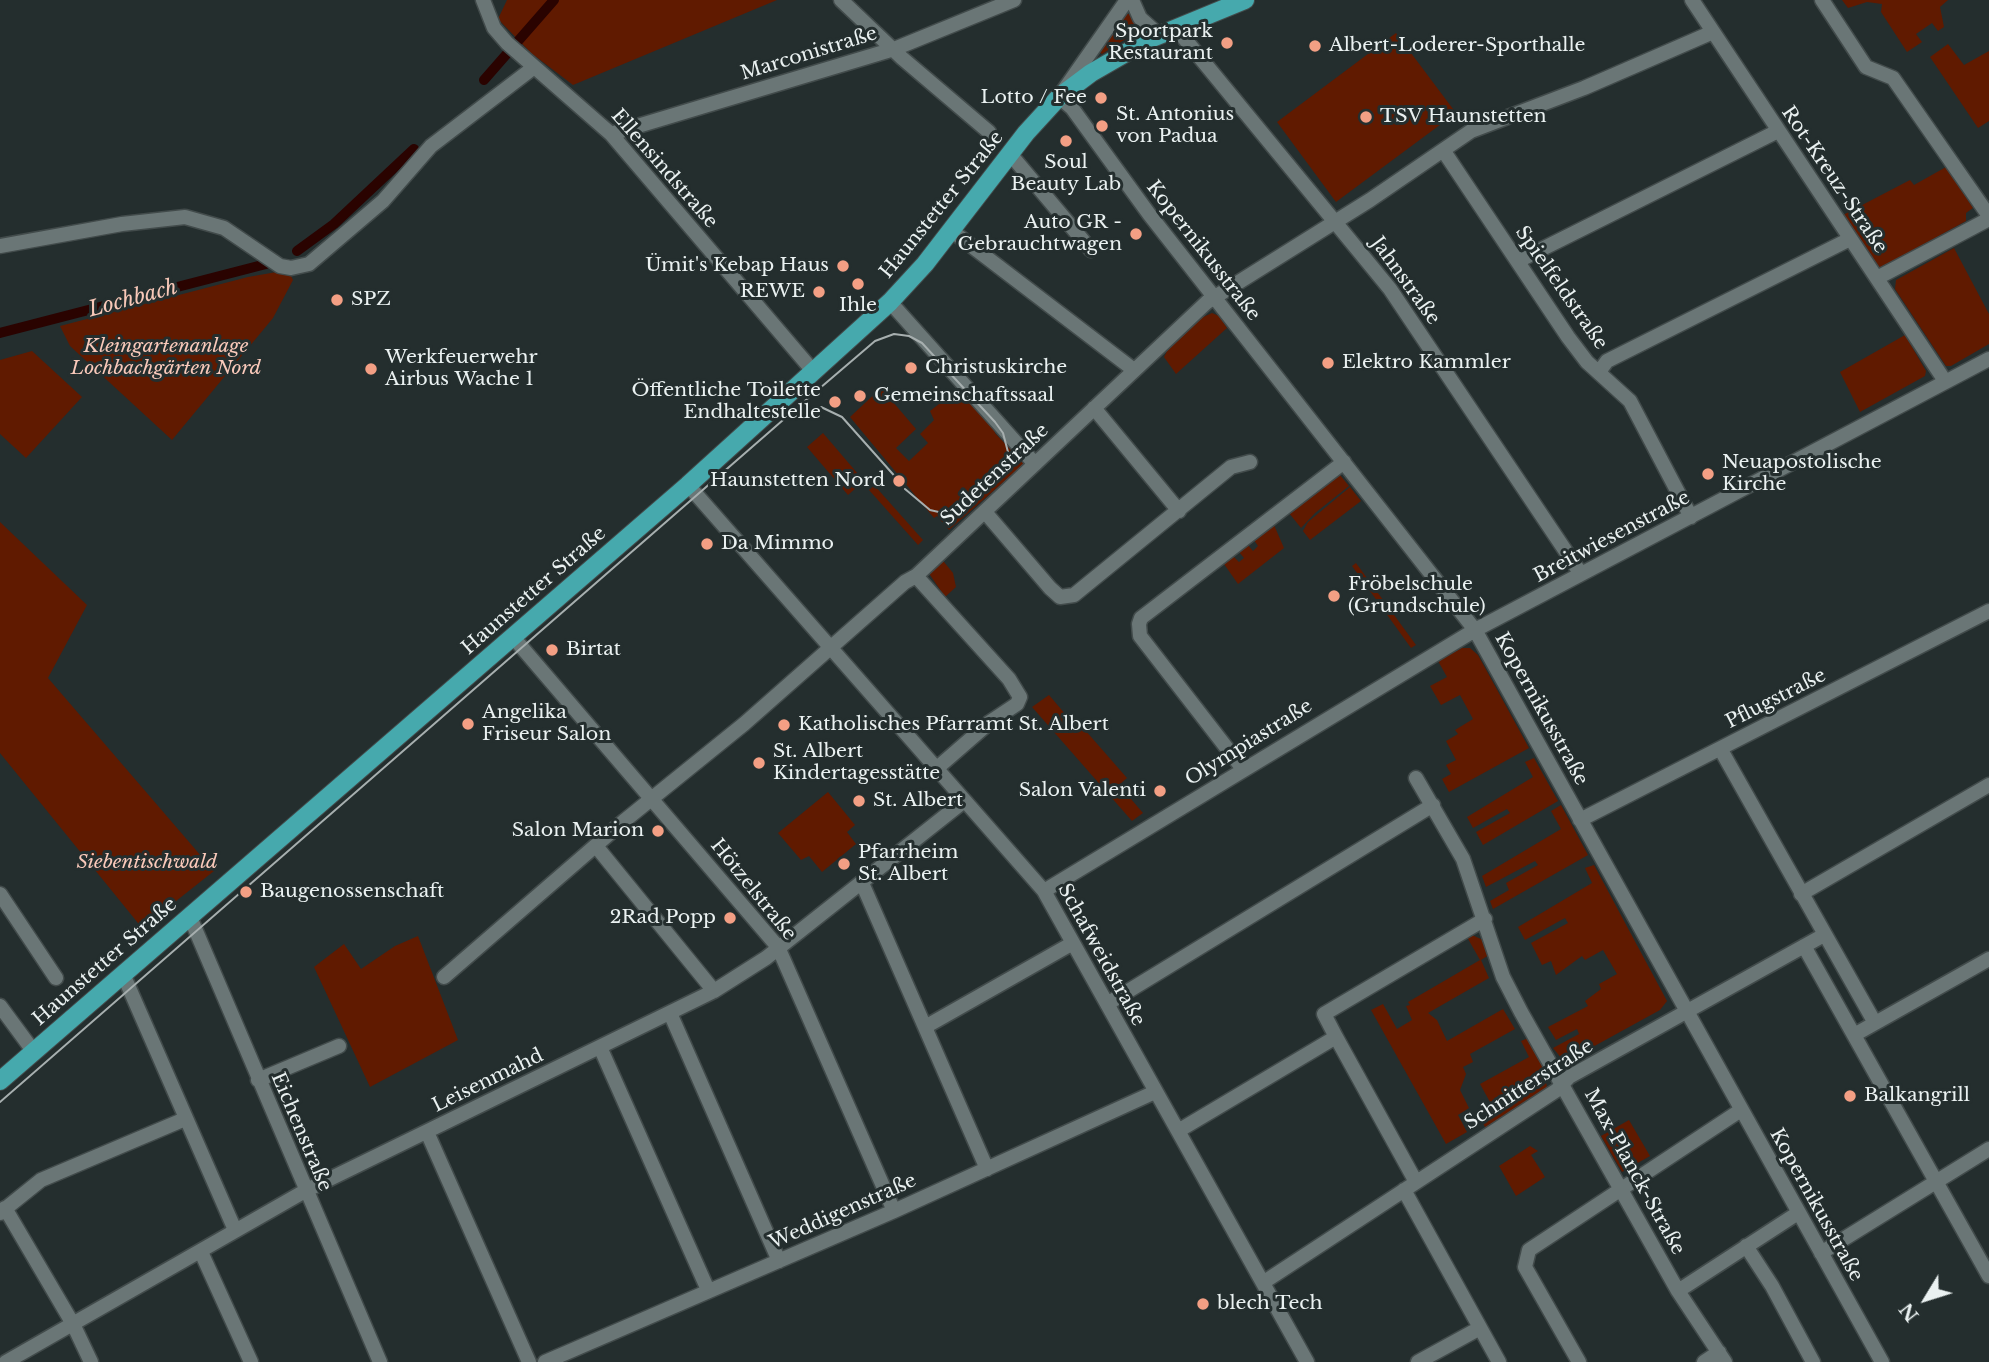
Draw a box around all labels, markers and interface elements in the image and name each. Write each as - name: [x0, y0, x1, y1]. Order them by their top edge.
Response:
- place label: Sportpark Restaurant: [1108, 21, 1213, 65]
- street label: Marconistraße: [738, 22, 880, 86]
- marker: Sportpark Restaurant: [1219, 35, 1235, 51]
- place label: Albert-Loderer-Sporthalle: [1329, 35, 1585, 57]
- marker: Albert-Loderer-Sporthalle: [1307, 38, 1323, 54]
- place label: Lotto / Fee: [981, 87, 1087, 109]
- marker: Lotto / Fee: [1093, 90, 1109, 106]
- street label: Rot-Kreuz-Straße: [1776, 102, 1892, 258]
- place label: St. Antonius von Padua: [1116, 104, 1234, 148]
- street label: Ellensindstraße: [606, 105, 722, 233]
- place label: TSV Haunstetten: [1380, 106, 1547, 128]
- marker: TSV Haunstetten: [1358, 109, 1374, 125]
- marker: St. Antonius von Padua: [1094, 118, 1110, 134]
- street label: Haunstetter Straße: [876, 127, 1008, 283]
- marker: Soul Beauty Lab: [1058, 133, 1074, 149]
- place label: Soul Beauty Lab: [1011, 152, 1121, 196]
- street label: Kopernikusstraße: [1141, 176, 1265, 326]
- place label: Auto GR - Gebrauchtwagen: [958, 212, 1122, 256]
- street label: Spielfeldstraße: [1510, 222, 1612, 354]
- marker: Auto GR - Gebrauchtwagen: [1128, 226, 1144, 242]
- street label: Jahnstraße: [1366, 233, 1444, 329]
- place label: Ümit's Kebap Haus: [645, 255, 829, 277]
- marker: Ümit's Kebap Haus: [835, 258, 851, 274]
- water label: Lochbach: [86, 275, 180, 323]
- marker: Ihle: [850, 276, 866, 292]
- place label: REWE: [740, 281, 805, 303]
- marker: REWE: [811, 284, 827, 300]
- place label: SPZ: [351, 289, 391, 311]
- marker: SPZ: [329, 292, 345, 308]
- place label: Ihle: [839, 295, 877, 317]
- park label: Kleingartenanlage Lochbachgärten Nord: [71, 336, 261, 380]
- place label: Werkfeuerwehr Airbus Wache 1: [385, 347, 538, 391]
- place label: Elektro Kammler: [1342, 352, 1511, 374]
- marker: Elektro Kammler: [1320, 355, 1336, 371]
- place label: Christuskirche: [925, 357, 1067, 379]
- marker: Christuskirche: [903, 360, 919, 376]
- marker: Werkfeuerwehr Airbus Wache 1: [363, 361, 379, 377]
- place label: Öffentliche Toilette Endhaltestelle: [632, 380, 821, 424]
- place label: Gemeinschaftssaal: [874, 385, 1054, 407]
- marker: Gemeinschaftssaal: [852, 388, 868, 404]
- marker: Öffentliche Toilette Endhaltestelle: [827, 394, 843, 410]
- street label: Sudetenstraße: [936, 419, 1054, 531]
- place label: Neuapostolische Kirche: [1722, 452, 1882, 496]
- marker: Neuapostolische Kirche: [1700, 466, 1716, 482]
- place label: Haunstetten Nord: [710, 470, 885, 492]
- marker: Haunstetten Nord: [891, 473, 907, 489]
- street label: Breitwiesenstraße: [1530, 486, 1694, 588]
- street label: Haunstetter Straße: [457, 522, 611, 660]
- place label: Da Mimmo: [721, 533, 834, 555]
- marker: Da Mimmo: [699, 536, 715, 552]
- place label: Fröbelschule (Grundschule): [1348, 574, 1486, 618]
- marker: Fröbelschule (Grundschule): [1326, 588, 1342, 604]
- street label: Kopernikusstraße: [1489, 629, 1593, 789]
- place label: Birtat: [566, 639, 621, 661]
- marker: Birtat: [544, 642, 560, 658]
- street label: Pflugstraße: [1722, 664, 1830, 734]
- street label: Olympiastraße: [1181, 695, 1317, 791]
- place label: Angelika Friseur Salon: [482, 702, 611, 746]
- place label: Katholisches Pfarramt St. Albert: [798, 714, 1109, 736]
- marker: Angelika Friseur Salon: [460, 716, 476, 732]
- marker: Katholisches Pfarramt St. Albert: [776, 717, 792, 733]
- place label: St. Albert Kindertagesstätte: [773, 741, 940, 785]
- marker: St. Albert Kindertagesstätte: [751, 755, 767, 771]
- place label: Salon Valenti: [1019, 780, 1146, 802]
- marker: Salon Valenti: [1152, 783, 1168, 799]
- place label: St. Albert: [873, 790, 963, 812]
- marker: St. Albert: [851, 793, 867, 809]
- place label: Salon Marion: [512, 820, 644, 842]
- marker: Salon Marion: [650, 823, 666, 839]
- street label: Hötzelstraße: [705, 835, 801, 945]
- place label: Pfarrheim St. Albert: [858, 842, 958, 886]
- park label: Siebentischwald: [77, 852, 217, 874]
- marker: Pfarrheim St. Albert: [836, 856, 852, 872]
- street label: Schafweidstraße: [1052, 880, 1150, 1030]
- place label: Baugenossenschaft: [260, 881, 444, 903]
- marker: Baugenossenschaft: [238, 884, 254, 900]
- street label: Haunstetter Straße: [28, 893, 182, 1031]
- place label: 2Rad Popp: [610, 907, 716, 929]
- marker: 2Rad Popp: [722, 910, 738, 926]
- street label: Schnitterstraße: [1460, 1035, 1598, 1135]
- street label: Leisenmahd: [429, 1044, 547, 1118]
- street label: Eichenstraße: [266, 1069, 336, 1195]
- street label: Max-Planck-Straße: [1579, 1085, 1689, 1259]
- place label: Balkangrill: [1864, 1085, 1970, 1107]
- marker: Balkangrill: [1842, 1088, 1858, 1104]
- street label: Kopernikusstraße: [1764, 1125, 1868, 1285]
- street label: Weddigenstraße: [766, 1169, 920, 1255]
- north arrow: [1891, 1264, 1961, 1334]
- place label: blech Tech: [1217, 1293, 1323, 1315]
- marker: blech Tech: [1195, 1296, 1211, 1312]
- text: N: [1894, 1298, 1924, 1326]

